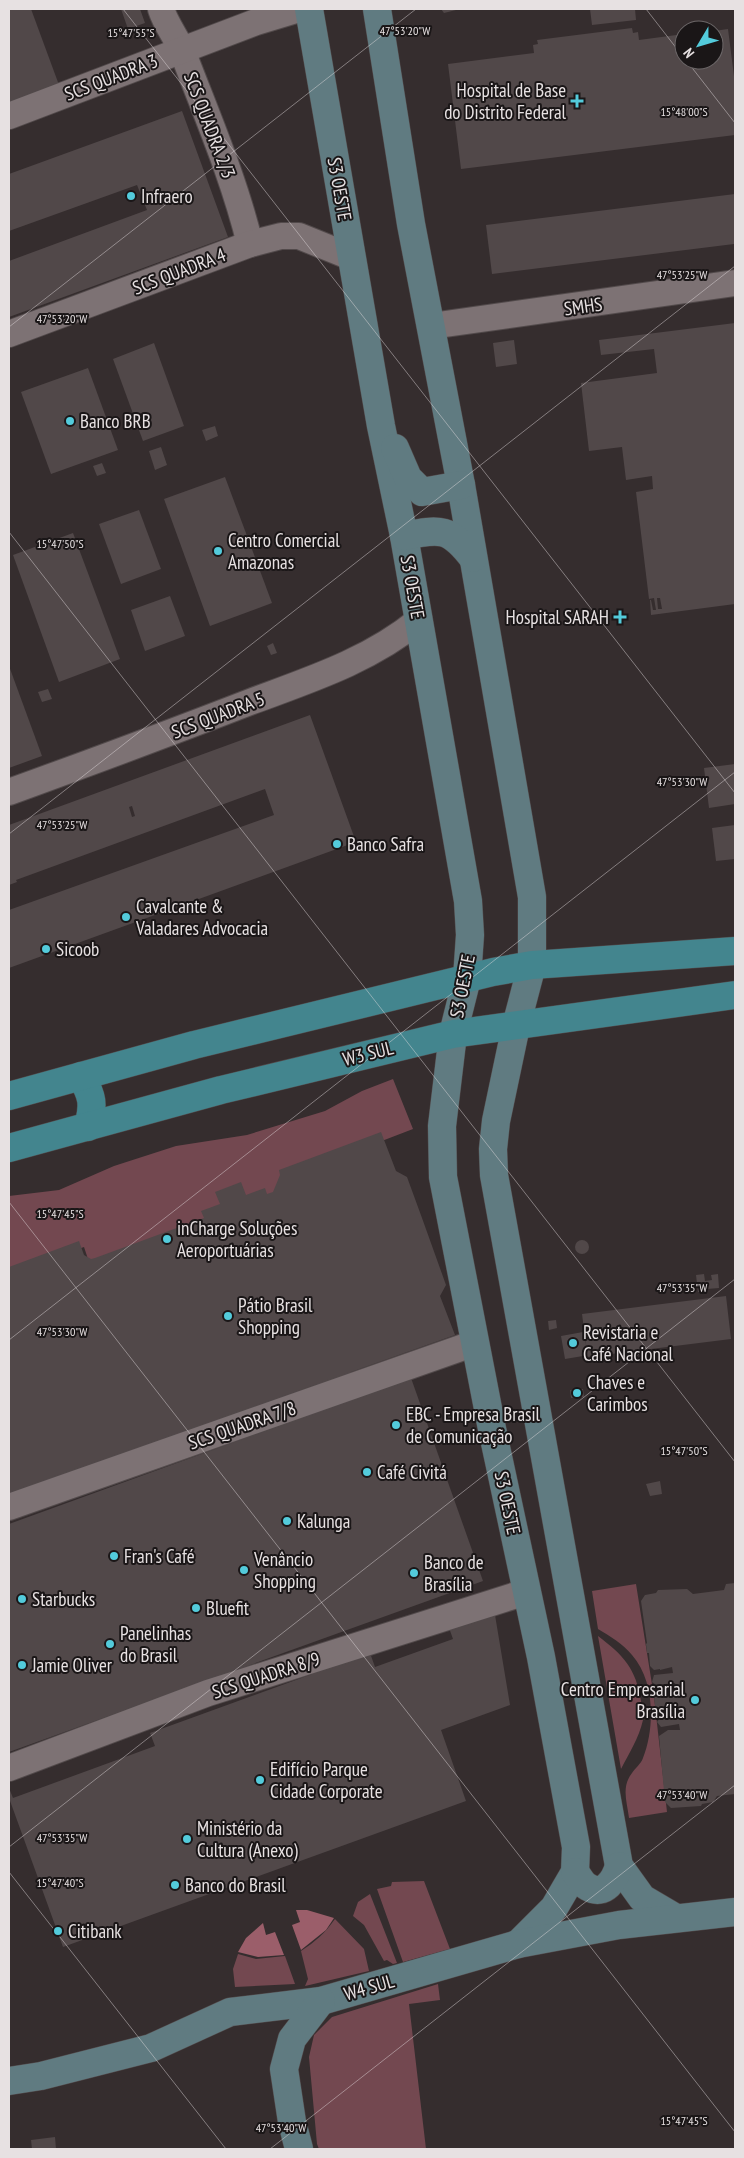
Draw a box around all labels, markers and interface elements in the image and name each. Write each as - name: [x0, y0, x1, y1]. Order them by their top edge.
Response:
- north arrow: [674, 20, 724, 70]
- text: 47°53'20"W: [380, 23, 430, 38]
- text: 15°47'55"S: [107, 25, 155, 40]
- text: N: [679, 44, 698, 62]
- street label: SCS QUADRA 3: [61, 48, 161, 106]
- street label: SCS QUADRA 2/3: [179, 68, 241, 182]
- place label: Hospital de Base do Distrito Federal: [444, 78, 567, 124]
- marker: Hospital de Base do Distrito Federal: [570, 94, 584, 108]
- text: 15°48'00"S: [660, 104, 708, 119]
- street label: S3 OESTE: [323, 155, 357, 223]
- place label: Infraero: [141, 184, 193, 208]
- marker: Infraero: [125, 190, 137, 202]
- street label: SCS QUADRA 4: [129, 242, 229, 300]
- text: 47°53'25"W: [657, 267, 707, 282]
- street label: SMHS: [562, 291, 604, 321]
- text: 47°53'20"W: [37, 311, 87, 326]
- place label: Banco BRB: [80, 409, 151, 433]
- marker: Banco BRB: [64, 415, 76, 427]
- place label: Centro Comercial Amazonas: [228, 528, 340, 574]
- text: 15°47'50"S: [36, 536, 84, 551]
- marker: Centro Comercial Amazonas: [212, 545, 224, 557]
- street label: S3 OESTE: [396, 553, 430, 621]
- place label: Hospital SARAH: [506, 605, 609, 629]
- marker: Hospital SARAH: [613, 610, 627, 624]
- street label: SCS QUADRA 5: [168, 686, 268, 744]
- text: 47°53'30"W: [657, 774, 707, 789]
- text: 47°53'25"W: [37, 817, 87, 832]
- place label: Banco Safra: [347, 832, 424, 856]
- marker: Banco Safra: [331, 838, 343, 850]
- place label: Cavalcante & Valadares Advocacia: [135, 894, 268, 940]
- marker: Cavalcante & Valadares Advocacia: [120, 911, 132, 923]
- place label: Sicoob: [56, 937, 99, 961]
- marker: Sicoob: [40, 943, 52, 955]
- street label: S3 OESTE: [444, 952, 480, 1020]
- street label: W3 SUL: [340, 1035, 396, 1071]
- text: 15°47'45"S: [36, 1206, 84, 1221]
- place label: inCharge Soluções Aeroportuárias: [177, 1216, 297, 1262]
- marker: inCharge Soluções Aeroportuárias: [161, 1233, 173, 1245]
- text: 47°53'35"W: [657, 1280, 707, 1295]
- place label: Pátio Brasil Shopping: [238, 1293, 313, 1339]
- marker: Pátio Brasil Shopping: [222, 1310, 234, 1322]
- place label: Revistaria e Café Nacional: [583, 1320, 674, 1366]
- text: 47°53'30"W: [37, 1324, 87, 1339]
- marker: Revistaria e Café Nacional: [567, 1337, 579, 1349]
- place label: Chaves e Carimbos: [587, 1370, 648, 1416]
- marker: Chaves e Carimbos: [571, 1387, 583, 1399]
- street label: SCS QUADRA 7/8: [185, 1395, 299, 1455]
- place label: EBC - Empresa Brasil de Comunicação: [406, 1402, 541, 1448]
- marker: EBC - Empresa Brasil de Comunicação: [390, 1419, 402, 1431]
- text: 15°47'50"S: [660, 1443, 708, 1458]
- place label: Café Civitá: [377, 1460, 447, 1484]
- marker: Café Civitá: [361, 1466, 373, 1478]
- street label: S3 OESTE: [490, 1469, 526, 1537]
- place label: Kalunga: [297, 1509, 350, 1533]
- marker: Kalunga: [281, 1515, 293, 1527]
- place label: Fran's Café: [124, 1544, 195, 1568]
- place label: Venâncio Shopping: [253, 1547, 316, 1593]
- marker: Fran's Café: [108, 1550, 120, 1562]
- place label: Banco de Brasília: [424, 1550, 484, 1596]
- marker: Venâncio Shopping: [238, 1564, 250, 1576]
- marker: Banco de Brasília: [408, 1567, 420, 1579]
- place label: Starbucks: [32, 1587, 95, 1611]
- marker: Starbucks: [16, 1593, 28, 1605]
- place label: Bluefit: [206, 1596, 250, 1620]
- marker: Bluefit: [190, 1602, 202, 1614]
- place label: Panelinhas do Brasil: [120, 1621, 191, 1667]
- marker: Panelinhas do Brasil: [104, 1638, 116, 1650]
- street label: SCS QUADRA 8/9: [209, 1646, 323, 1704]
- place label: Jamie Oliver: [31, 1653, 113, 1677]
- marker: Jamie Oliver: [16, 1659, 28, 1671]
- place label: Centro Empresarial Brasília: [561, 1677, 686, 1723]
- marker: Centro Empresarial Brasília: [689, 1694, 701, 1706]
- place label: Edifício Parque Cidade Corporate: [270, 1757, 383, 1803]
- marker: Edifício Parque Cidade Corporate: [254, 1774, 266, 1786]
- text: 47°53'40"W: [657, 1787, 707, 1802]
- place label: Ministério da Cultura (Anexo): [197, 1816, 298, 1862]
- text: 47°53'35"W: [37, 1830, 87, 1845]
- marker: Ministério da Cultura (Anexo): [181, 1833, 193, 1845]
- place label: Banco do Brasil: [185, 1873, 286, 1897]
- text: 15°47'40"S: [36, 1875, 84, 1890]
- marker: Banco do Brasil: [169, 1879, 181, 1891]
- place label: Citibank: [68, 1919, 122, 1943]
- marker: Citibank: [52, 1925, 64, 1937]
- street label: W4 SUL: [341, 1968, 397, 2006]
- text: 15°47'45"S: [660, 2113, 708, 2128]
- text: 47°53'40"W: [256, 2120, 306, 2135]

